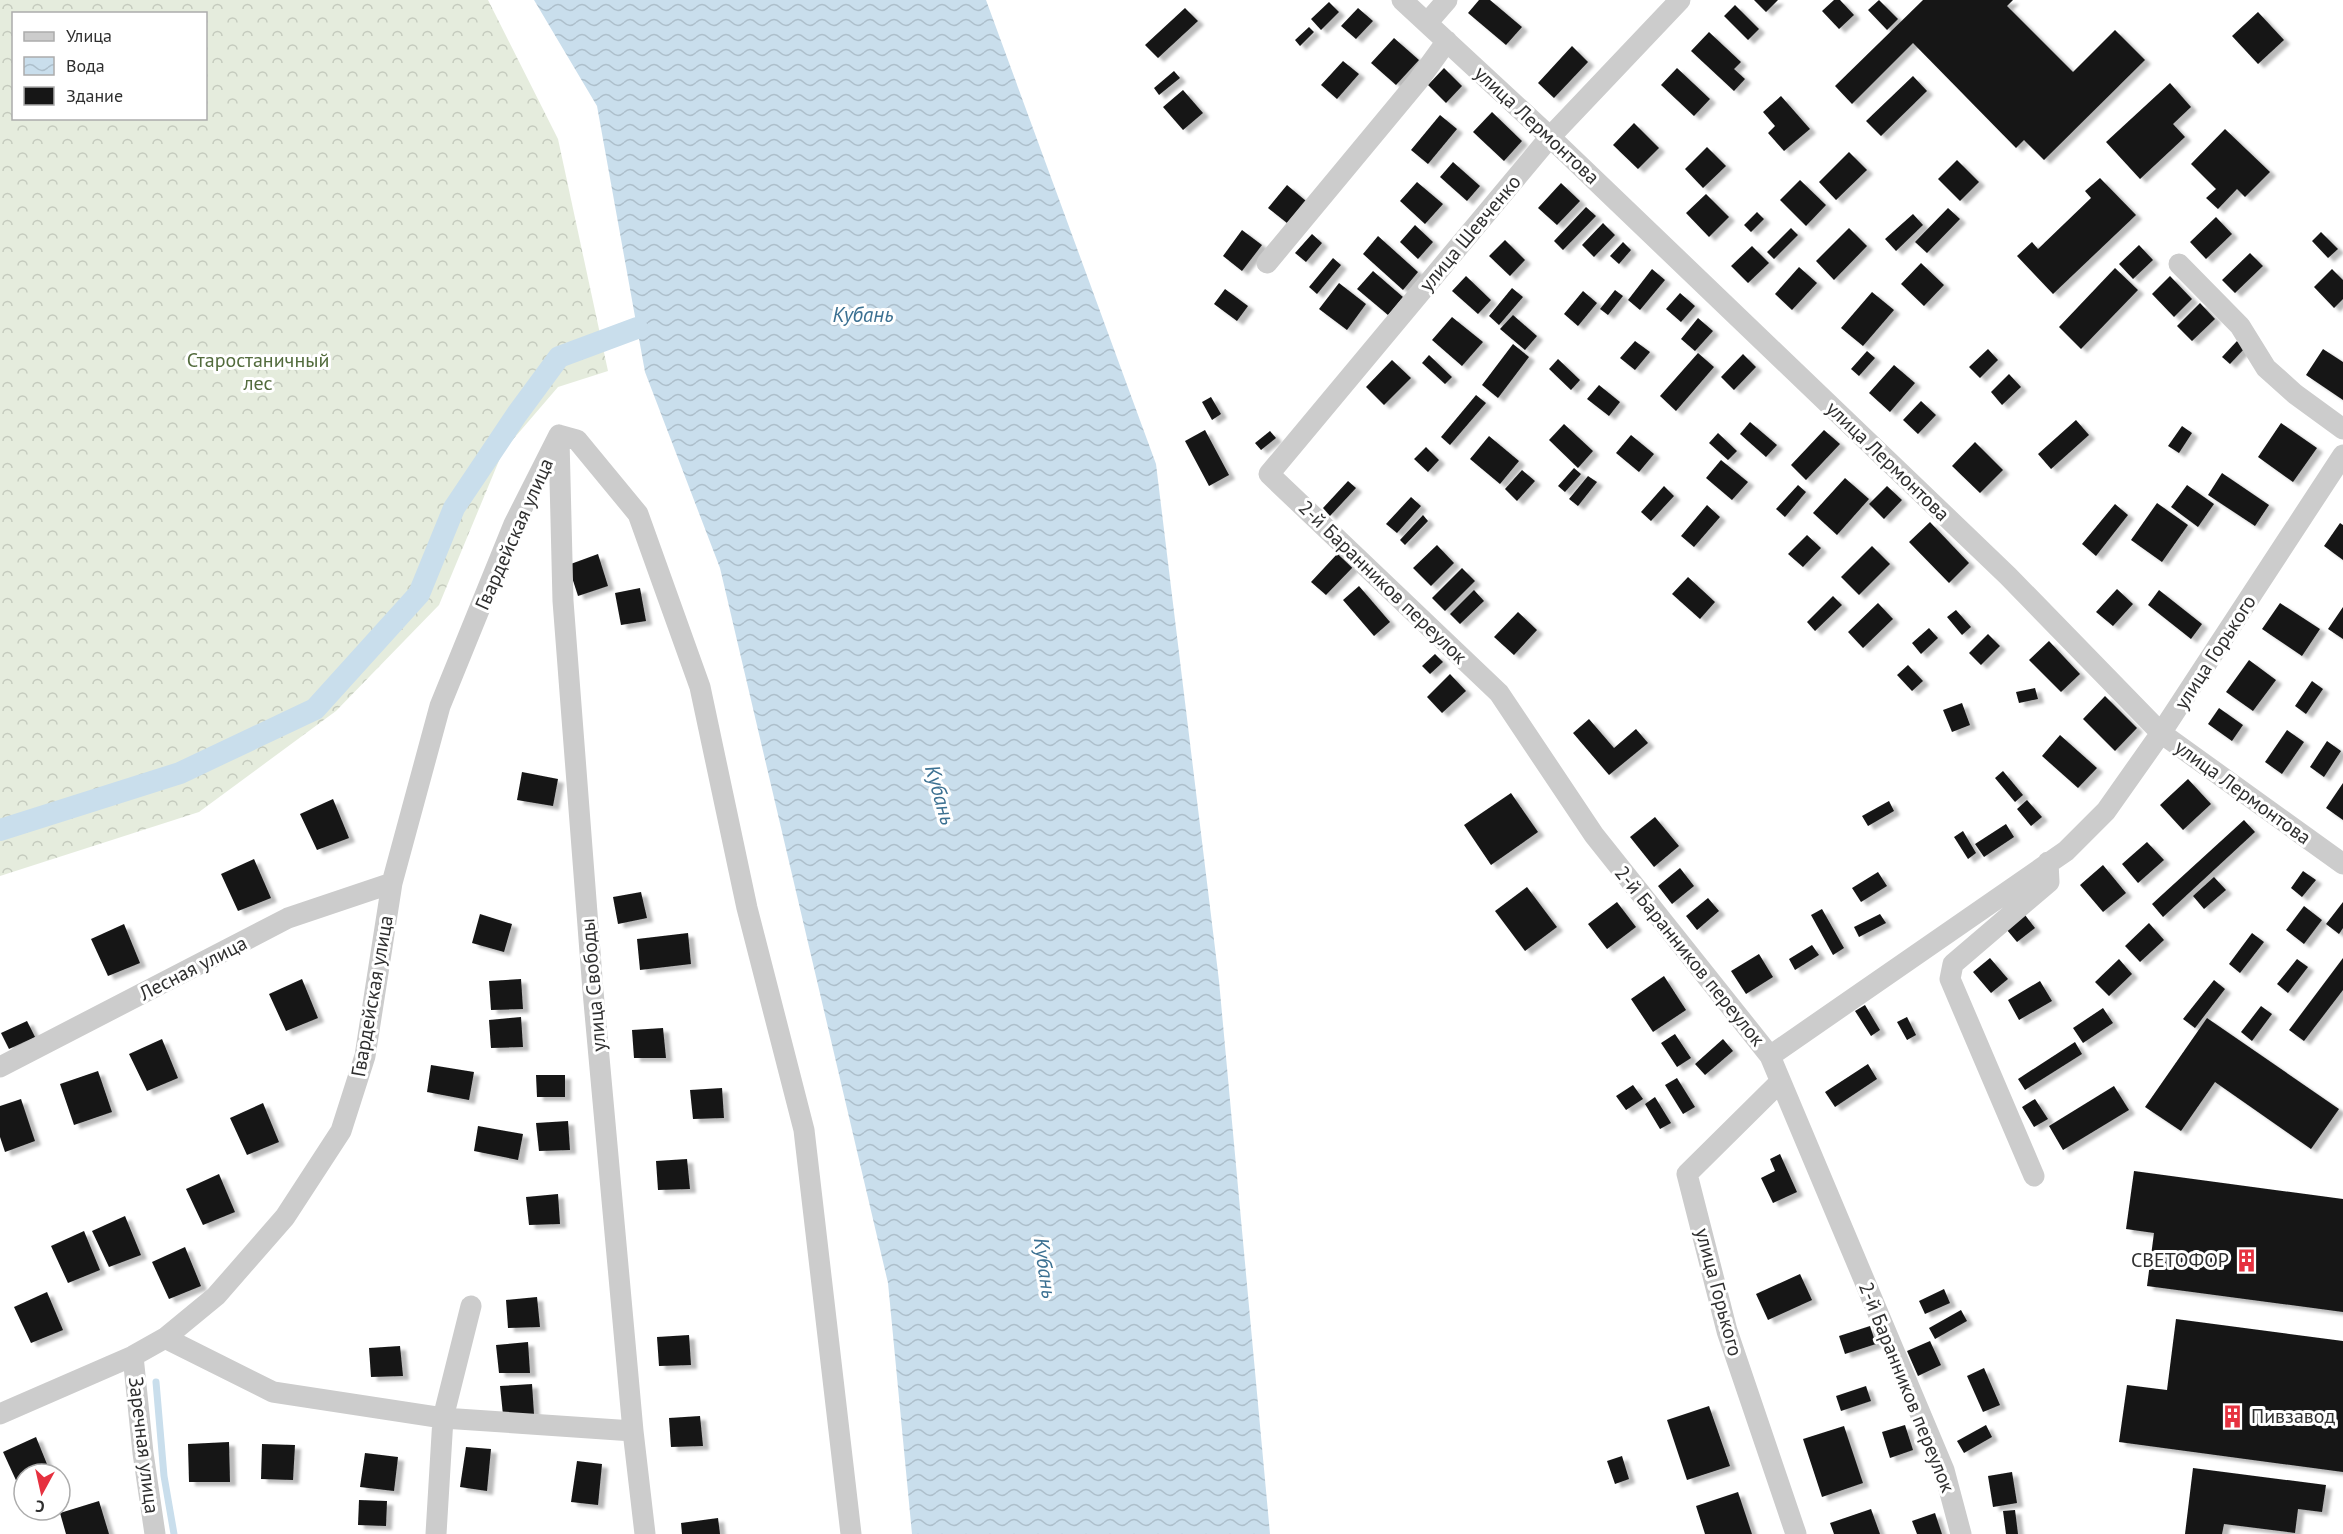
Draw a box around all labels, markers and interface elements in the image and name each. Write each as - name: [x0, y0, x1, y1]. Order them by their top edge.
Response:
- legend: [12, 12, 207, 120]
- text: Улица: [66, 24, 112, 47]
- text: Вода: [66, 54, 105, 77]
- street label: улица Лермонтова: [1469, 60, 1605, 190]
- text: Здание: [66, 84, 123, 107]
- street label: улица Шевченко: [1414, 169, 1526, 297]
- water label: Кубань: [832, 301, 894, 328]
- park label: Старостаничный лес: [187, 347, 329, 396]
- street label: улица Лермонтова: [1821, 395, 1955, 527]
- street label: Гвардейская улица: [469, 454, 559, 614]
- street label: 2-й Баранников переулок: [1293, 495, 1473, 670]
- street label: улица Горького: [2168, 590, 2262, 714]
- street label: улица Лермонтова: [2170, 734, 2316, 850]
- water label: Кубань: [919, 762, 962, 828]
- street label: 2-й Баранников переулок: [1609, 860, 1771, 1052]
- street label: Гвардейская улица: [345, 913, 399, 1079]
- street label: улица Свободы: [574, 917, 612, 1053]
- street label: Лесная улица: [134, 930, 251, 1007]
- street label: улица Горького: [1689, 1225, 1749, 1359]
- water label: Кубань: [1028, 1236, 1063, 1300]
- place label: СВЕТОФОР: [2131, 1247, 2229, 1273]
- building icon: СВЕТОФОР: [2234, 1247, 2260, 1273]
- street label: 2-й Баранников переулок: [1853, 1278, 1961, 1496]
- street label: Заречная улица: [123, 1375, 165, 1515]
- building icon: Пивзавод: [2220, 1403, 2246, 1429]
- place label: Пивзавод: [2251, 1403, 2335, 1429]
- north arrow: [12, 1462, 72, 1522]
- text: С: [34, 1496, 46, 1517]

